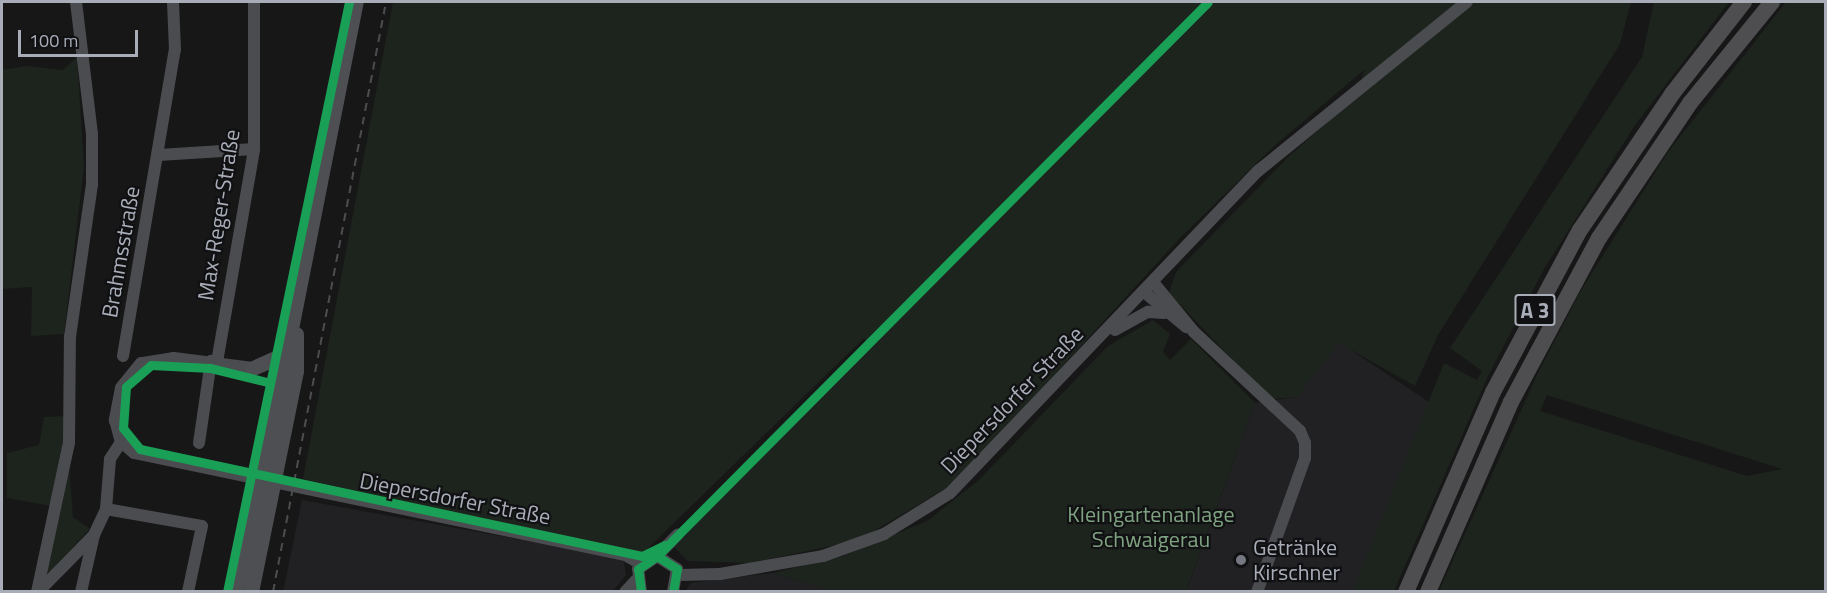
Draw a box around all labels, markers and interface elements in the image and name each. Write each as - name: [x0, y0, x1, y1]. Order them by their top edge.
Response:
- scale bar: [21, 18, 141, 56]
- text: 100 m: [29, 27, 78, 54]
- street label: Max-Reger-Straße: [192, 128, 246, 302]
- street label: Brahmsstraße: [96, 184, 146, 320]
- road number: A 3: [1514, 292, 1556, 328]
- street label: Diepersdorfer Straße: [935, 321, 1089, 479]
- street label: Diepersdorfer Straße: [357, 468, 553, 530]
- park label: Kleingartenanlage Schwaigerau: [1067, 501, 1235, 552]
- place label: Getränke Kirschner: [1253, 534, 1340, 586]
- marker: Getränke Kirschner: [1234, 553, 1248, 567]

